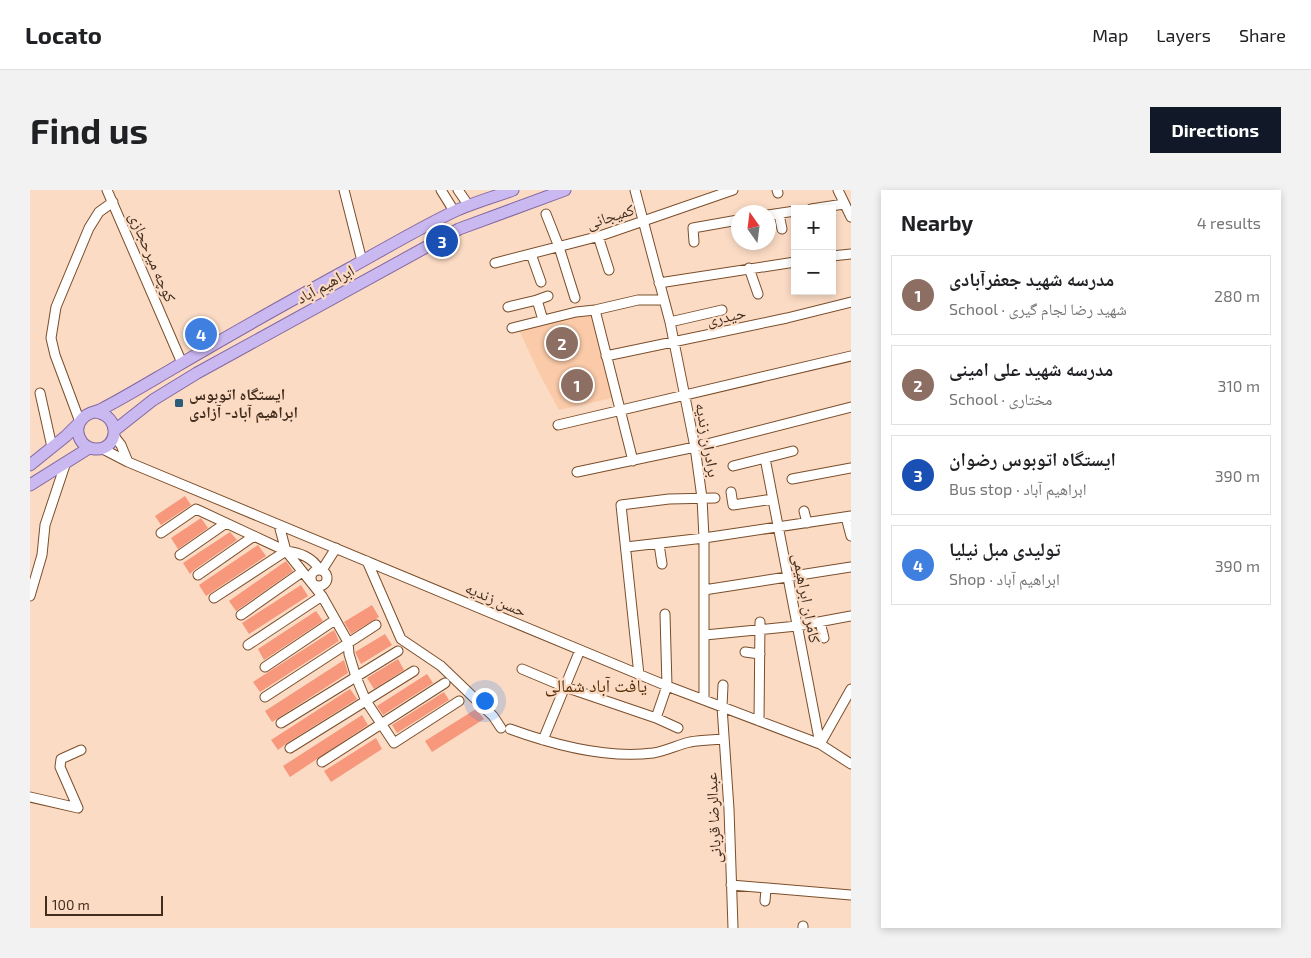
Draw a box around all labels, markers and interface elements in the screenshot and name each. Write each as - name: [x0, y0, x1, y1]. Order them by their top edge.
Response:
- text: Locato: [25, 20, 102, 49]
- text: Map: [1092, 24, 1128, 46]
- text: Layers: [1156, 24, 1211, 46]
- text: Share: [1239, 24, 1286, 46]
- button: Directions: [1150, 107, 1281, 153]
- text: Find us: [30, 109, 148, 151]
- street label: کمیجانی: [584, 199, 637, 234]
- north arrow: [731, 205, 776, 250]
- map controls: [791, 205, 836, 295]
- button: +: [791, 205, 836, 250]
- street label: کوچه میرحجازی: [124, 209, 181, 306]
- text: Nearby: [901, 210, 973, 235]
- text: 4 results: [1197, 213, 1261, 232]
- pin: 3: [426, 222, 458, 260]
- button: −: [791, 250, 836, 295]
- street label: ابراهیم آباد: [292, 260, 358, 309]
- text: مدرسه شهید جعفرآبادی: [949, 267, 1114, 290]
- text: 1: [915, 286, 921, 305]
- text: 280 m: [1214, 286, 1260, 305]
- text: School · شهید رضا لجام گیری: [949, 299, 1127, 318]
- street label: حیدری: [705, 302, 748, 331]
- pin: 4: [185, 315, 217, 353]
- pin: 2: [546, 324, 578, 362]
- text: مدرسه شهید علی امینی: [949, 357, 1113, 380]
- pin: 1: [561, 366, 593, 404]
- text: 2: [913, 376, 923, 395]
- text: 310 m: [1218, 376, 1260, 395]
- place label: ایستگاه اتوبوس ابراهیم آباد- آزادی: [189, 384, 298, 424]
- text: School · مختاری: [949, 389, 1052, 408]
- marker: ایستگاه اتوبوس ابراهیم آباد- آزادی: [173, 397, 185, 409]
- street label: برادران زندیه: [691, 401, 724, 479]
- text: ایستگاه اتوبوس رضوان: [949, 447, 1116, 470]
- text: 3: [913, 466, 923, 485]
- text: 390 m: [1215, 466, 1260, 485]
- text: Bus stop · ابراهیم آباد: [949, 479, 1087, 498]
- text: تولیدی مبل نیلیا: [949, 537, 1061, 560]
- street label: کامران ابراهیمی: [788, 551, 826, 645]
- text: 4: [913, 556, 923, 575]
- text: 390 m: [1215, 556, 1260, 575]
- text: Shop · ابراهیم آباد: [949, 569, 1060, 588]
- street label: حسن زندیه: [462, 577, 530, 622]
- district label: یافت آباد شمالی: [545, 674, 647, 697]
- your location: [472, 688, 498, 714]
- street label: عبدالرضا قربانی: [701, 772, 726, 864]
- scale bar: [45, 893, 162, 916]
- text: 100 m: [52, 896, 90, 913]

